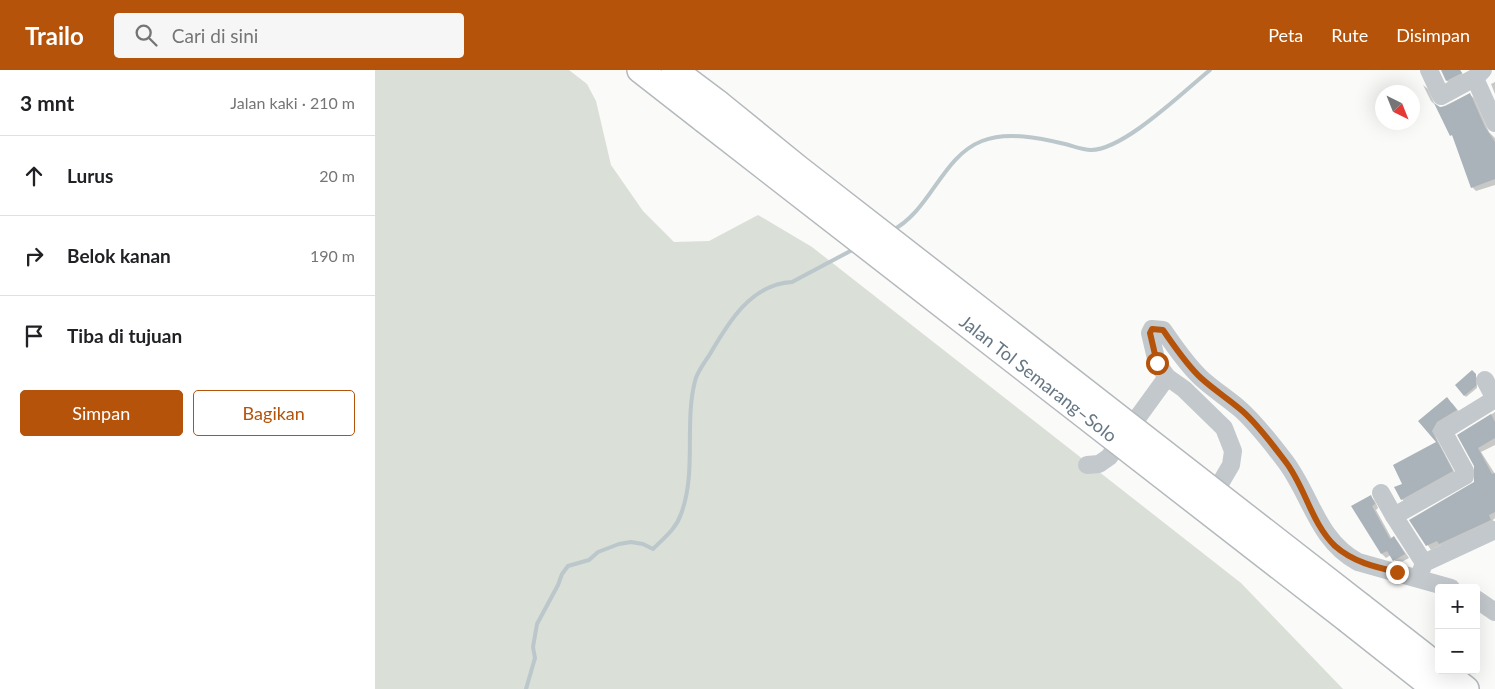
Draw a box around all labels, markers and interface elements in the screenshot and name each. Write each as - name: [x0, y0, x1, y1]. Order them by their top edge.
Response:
- search box: [114, 13, 464, 58]
- text: Trailo: [25, 21, 84, 50]
- icon: search: [132, 21, 160, 49]
- text: Cari di sini: [172, 24, 258, 47]
- text: Peta: [1268, 24, 1303, 46]
- text: Rute: [1331, 24, 1368, 46]
- text: Disimpan: [1396, 24, 1470, 46]
- north arrow: [1375, 85, 1420, 130]
- text: 3 mnt: [20, 90, 74, 115]
- text: Jalan kaki · 210 m: [230, 93, 355, 112]
- icon: ahead: [20, 162, 48, 190]
- text: Lurus: [67, 164, 113, 187]
- text: 20 m: [319, 166, 355, 185]
- icon: right: [20, 242, 48, 270]
- text: Belok kanan: [67, 244, 171, 267]
- text: 190 m: [310, 246, 355, 265]
- street label: Jalan Tol Semarang–Solo: [956, 310, 1122, 446]
- icon: arrive: [20, 322, 48, 350]
- text: Tiba di tujuan: [67, 324, 182, 347]
- route start: [1146, 352, 1169, 375]
- button: Simpan: [20, 390, 183, 436]
- button: Bagikan: [193, 390, 355, 436]
- route end: [1386, 561, 1409, 584]
- map controls: [1435, 584, 1480, 674]
- button: +: [1435, 584, 1480, 629]
- button: −: [1435, 629, 1480, 674]

